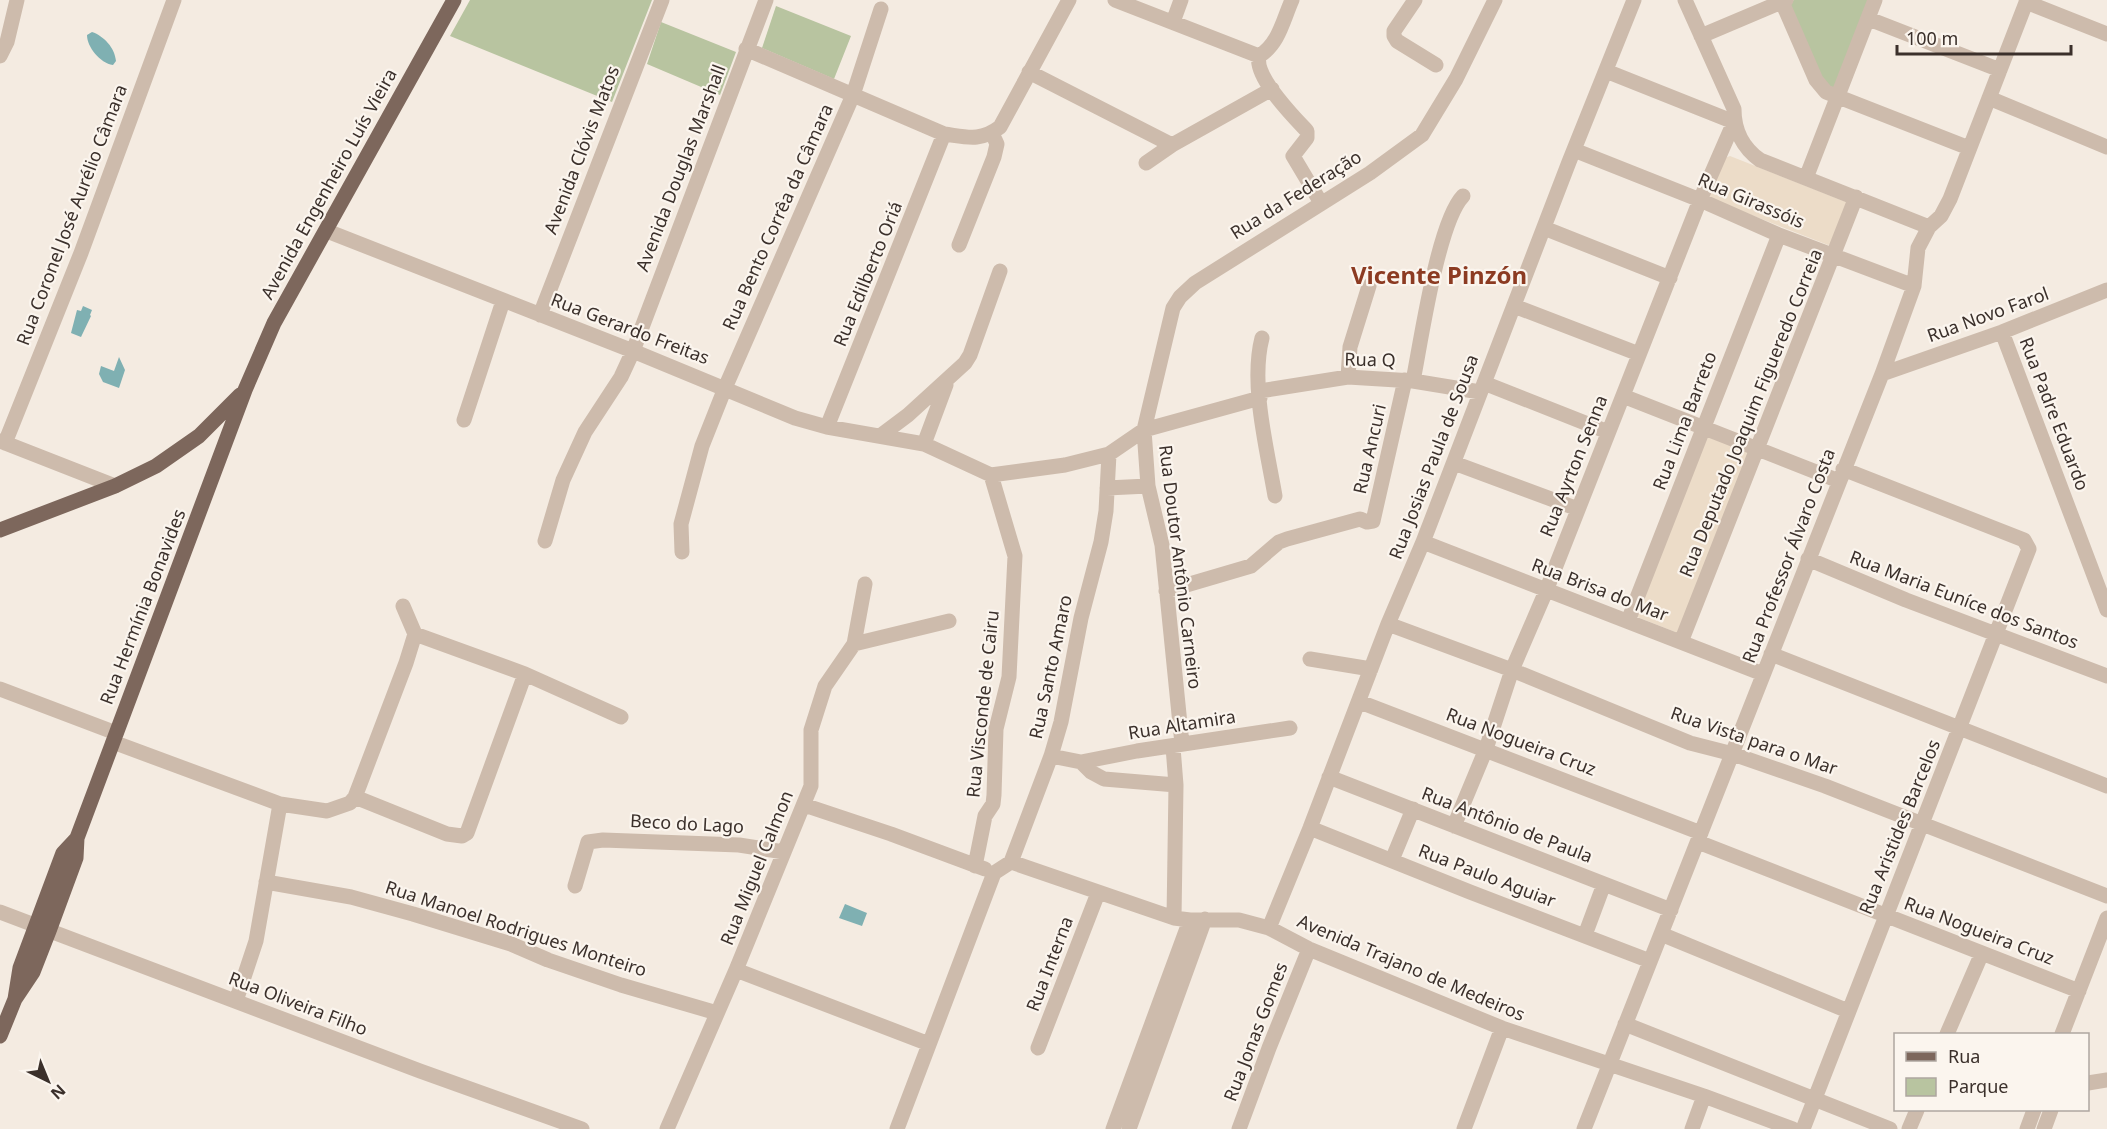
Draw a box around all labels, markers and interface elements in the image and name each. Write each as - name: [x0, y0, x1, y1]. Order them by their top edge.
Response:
- scale bar: [1897, 18, 2071, 56]
- text: 100 m: [1906, 26, 1958, 50]
- street label: Avenida Douglas Marshall: [630, 61, 731, 274]
- street label: Avenida Clóvis Matos: [538, 62, 624, 237]
- street label: Avenida Engenheiro Luís Vieira: [255, 64, 402, 303]
- street label: Rua Coronel José Aurélio Câmara: [10, 81, 132, 348]
- street label: Rua Bento Corrêa da Câmara: [716, 100, 838, 334]
- street label: Rua da Federação: [1225, 144, 1366, 244]
- street label: Rua Girassóis: [1694, 167, 1808, 233]
- street label: Rua Edilberto Oriá: [827, 198, 907, 350]
- street label: Rua Deputado Joaquim Figueredo Correia: [1673, 245, 1827, 580]
- district label: Vicente Pinzón: [1351, 258, 1527, 291]
- street label: Rua Novo Farol: [1923, 281, 2052, 347]
- street label: Rua Gerardo Freitas: [548, 287, 713, 369]
- street label: Rua Padre Eduardo: [2015, 334, 2095, 494]
- street label: Rua Q: [1344, 347, 1396, 371]
- street label: Rua Lima Barreto: [1647, 348, 1722, 493]
- street label: Rua Josias Paula de Sousa: [1383, 351, 1483, 563]
- street label: Rua Ayrton Senna: [1534, 391, 1612, 540]
- street label: Rua Ancuri: [1347, 401, 1391, 496]
- street label: Rua Doutor Antônio Carneiro: [1154, 443, 1208, 690]
- street label: Rua Professor Álvaro Costa: [1736, 445, 1840, 666]
- street label: Rua Hermínia Bonavides: [94, 505, 190, 708]
- street label: Rua Maria Euníce dos Santos: [1847, 544, 2082, 654]
- street label: Rua Brisa do Mar: [1528, 552, 1673, 626]
- street label: Rua Santo Amaro: [1023, 593, 1077, 741]
- street label: Rua Visconde de Cairu: [960, 609, 1004, 799]
- street label: Rua Vista para o Mar: [1668, 700, 1841, 780]
- street label: Rua Nogueira Cruz: [1443, 701, 1600, 781]
- street label: Rua Altamira: [1126, 704, 1237, 744]
- street label: Rua Aristides Barcelos: [1853, 736, 1945, 918]
- street label: Rua Antônio de Paula: [1418, 780, 1596, 868]
- street label: Rua Miguel Calmon: [714, 787, 798, 948]
- street label: Beco do Lago: [629, 808, 745, 838]
- street label: Rua Paulo Aguiar: [1415, 838, 1560, 913]
- street label: Rua Manoel Rodrigues Monteiro: [383, 874, 650, 982]
- street label: Rua Nogueira Cruz: [1901, 890, 2058, 970]
- street label: Avenida Trajano de Medeiros: [1294, 908, 1529, 1026]
- street label: Rua Interna: [1020, 913, 1078, 1014]
- street label: Rua Jonas Gomes: [1218, 959, 1293, 1105]
- street label: Rua Oliveira Filho: [225, 966, 371, 1041]
- legend: [1894, 1033, 2089, 1111]
- text: Rua: [1948, 1044, 1980, 1068]
- north arrow: [18, 1051, 78, 1111]
- text: Parque: [1948, 1074, 2008, 1098]
- text: N: [46, 1079, 70, 1104]

